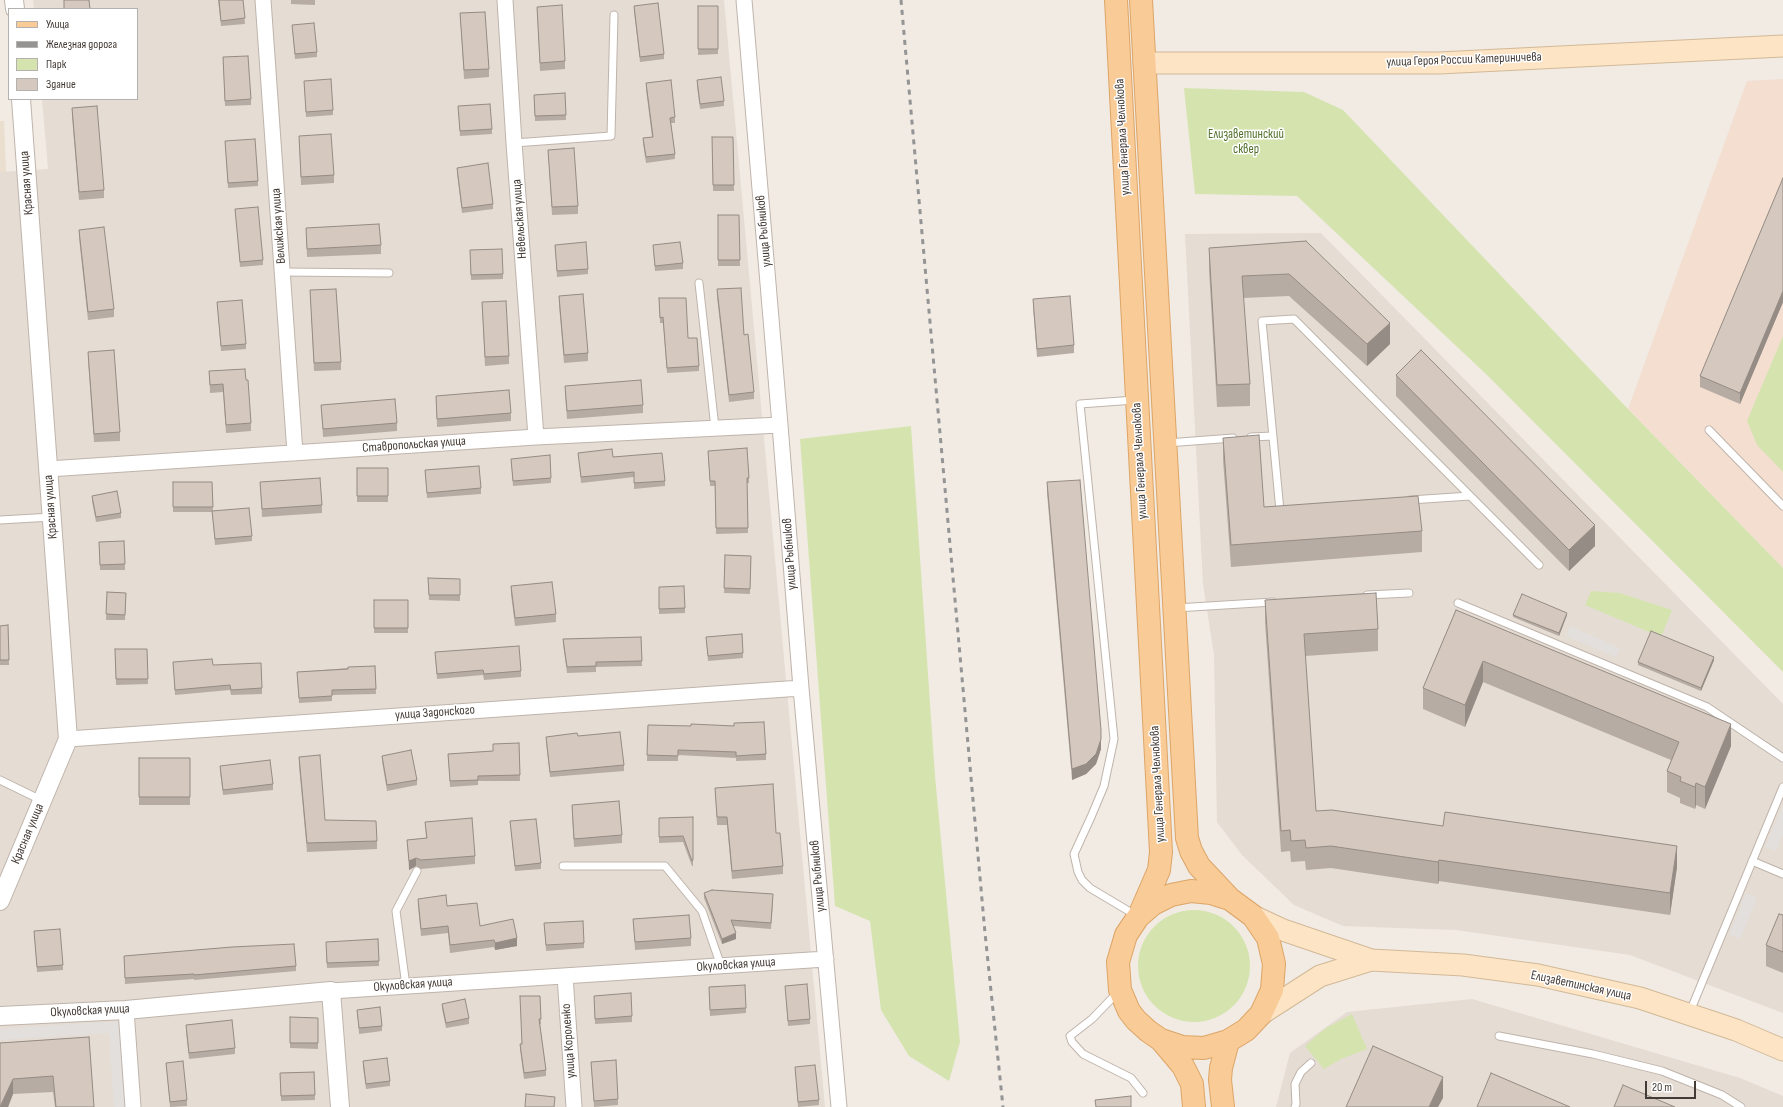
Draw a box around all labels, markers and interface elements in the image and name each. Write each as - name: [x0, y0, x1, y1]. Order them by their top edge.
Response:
- legend: [8, 8, 138, 100]
- text: Улица: [46, 17, 69, 32]
- text: Железная дорога: [46, 37, 117, 52]
- street label: улица Героя России Катериничева: [1386, 49, 1542, 71]
- text: Парк: [46, 57, 66, 72]
- text: Здание: [46, 77, 76, 92]
- street label: улица Генерала Челнокова: [1112, 78, 1134, 196]
- park label: Елизаветинский сквер: [1208, 127, 1284, 158]
- street label: Красная улица: [17, 150, 37, 216]
- street label: Невельская улица: [509, 179, 531, 259]
- street label: Велижская улица: [269, 188, 289, 264]
- street label: улица Рыбников: [753, 194, 775, 268]
- street label: улица Генерала Челнокова: [1129, 402, 1151, 520]
- street label: Ставропольская улица: [362, 434, 466, 456]
- street label: Красная улица: [41, 474, 61, 540]
- street label: улица Рыбников: [780, 517, 800, 591]
- street label: улица Задонского: [395, 702, 475, 724]
- street label: улица Генерала Челнокова: [1147, 725, 1169, 843]
- street label: Красная улица: [8, 801, 48, 867]
- street label: улица Рыбников: [807, 839, 829, 913]
- street label: Окуловская улица: [696, 954, 776, 976]
- street label: Елизаветинская улица: [1529, 968, 1633, 1004]
- street label: Окуловская улица: [373, 974, 453, 996]
- street label: Окуловская улица: [50, 1001, 130, 1021]
- street label: улица Короленко: [559, 1003, 579, 1079]
- scale bar: [1647, 1073, 1698, 1099]
- text: 20 m: [1652, 1080, 1672, 1095]

